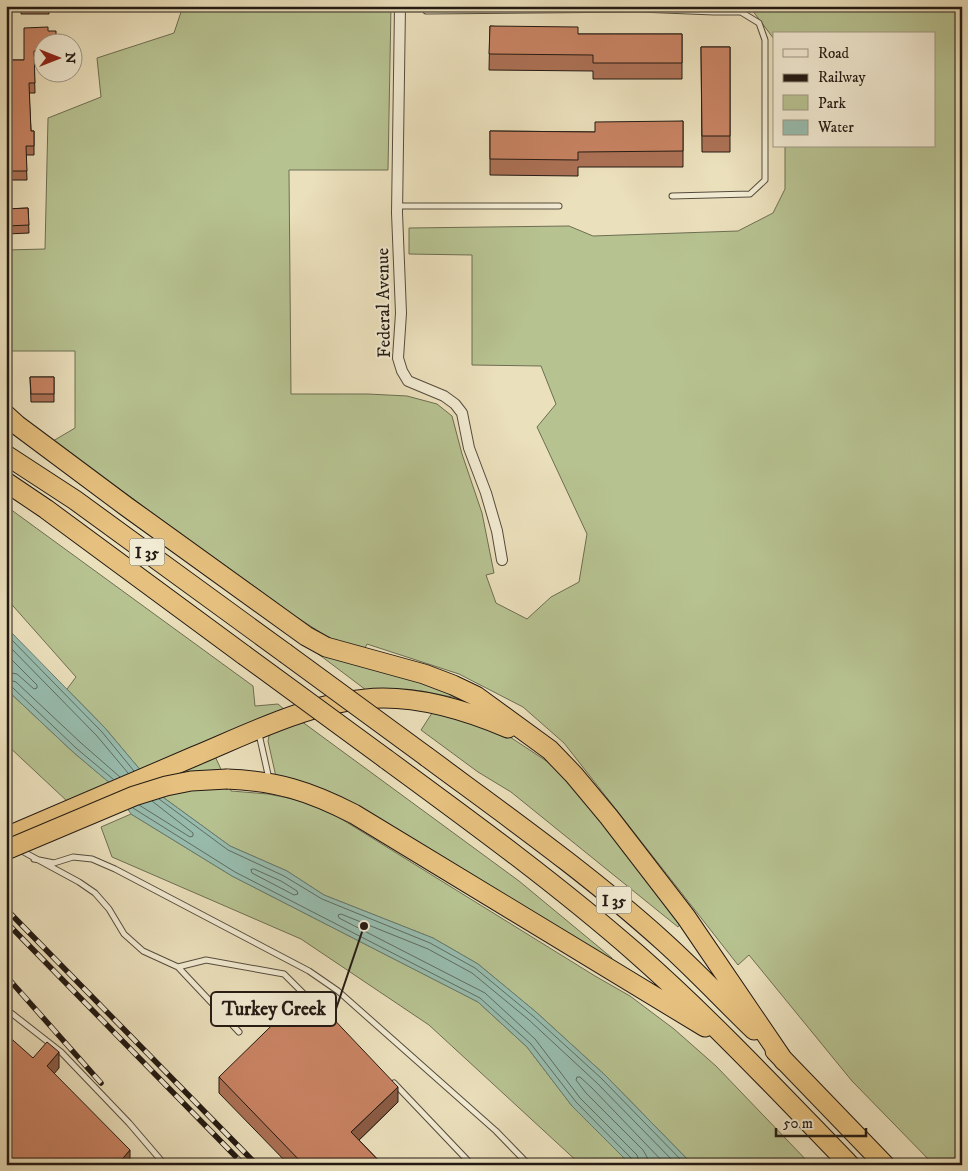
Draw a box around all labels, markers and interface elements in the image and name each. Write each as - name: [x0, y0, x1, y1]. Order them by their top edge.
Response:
- north arrow: [32, 32, 82, 82]
- legend: [773, 32, 936, 148]
- text: Road: [818, 44, 850, 63]
- text: N: [61, 52, 79, 64]
- text: Railway: [818, 68, 866, 87]
- text: Park: [818, 94, 847, 113]
- text: Water: [817, 118, 854, 137]
- street label: Federal Avenue: [372, 248, 396, 358]
- road number: I 35: [130, 538, 164, 566]
- road number: I 35: [596, 886, 632, 914]
- callout: Turkey Creek: [211, 992, 336, 1026]
- text: Turkey Creek: [221, 998, 327, 1021]
- scale bar: [776, 1106, 866, 1138]
- text: 50 m: [783, 1114, 813, 1133]

